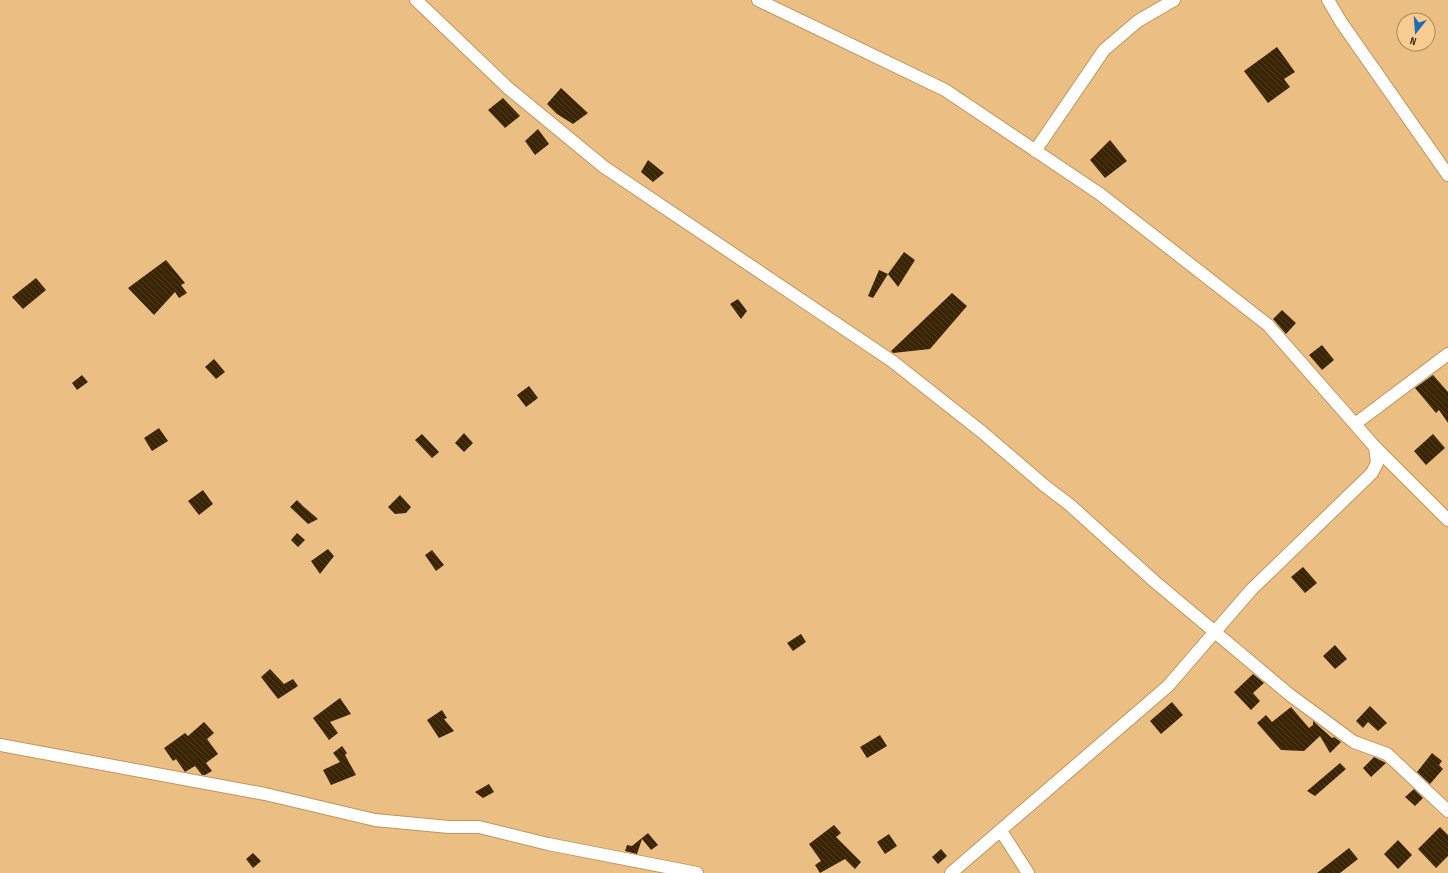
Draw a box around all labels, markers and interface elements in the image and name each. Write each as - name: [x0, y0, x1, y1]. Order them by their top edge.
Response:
- north arrow: [1396, 12, 1436, 52]
- text: N: [1408, 34, 1418, 48]

